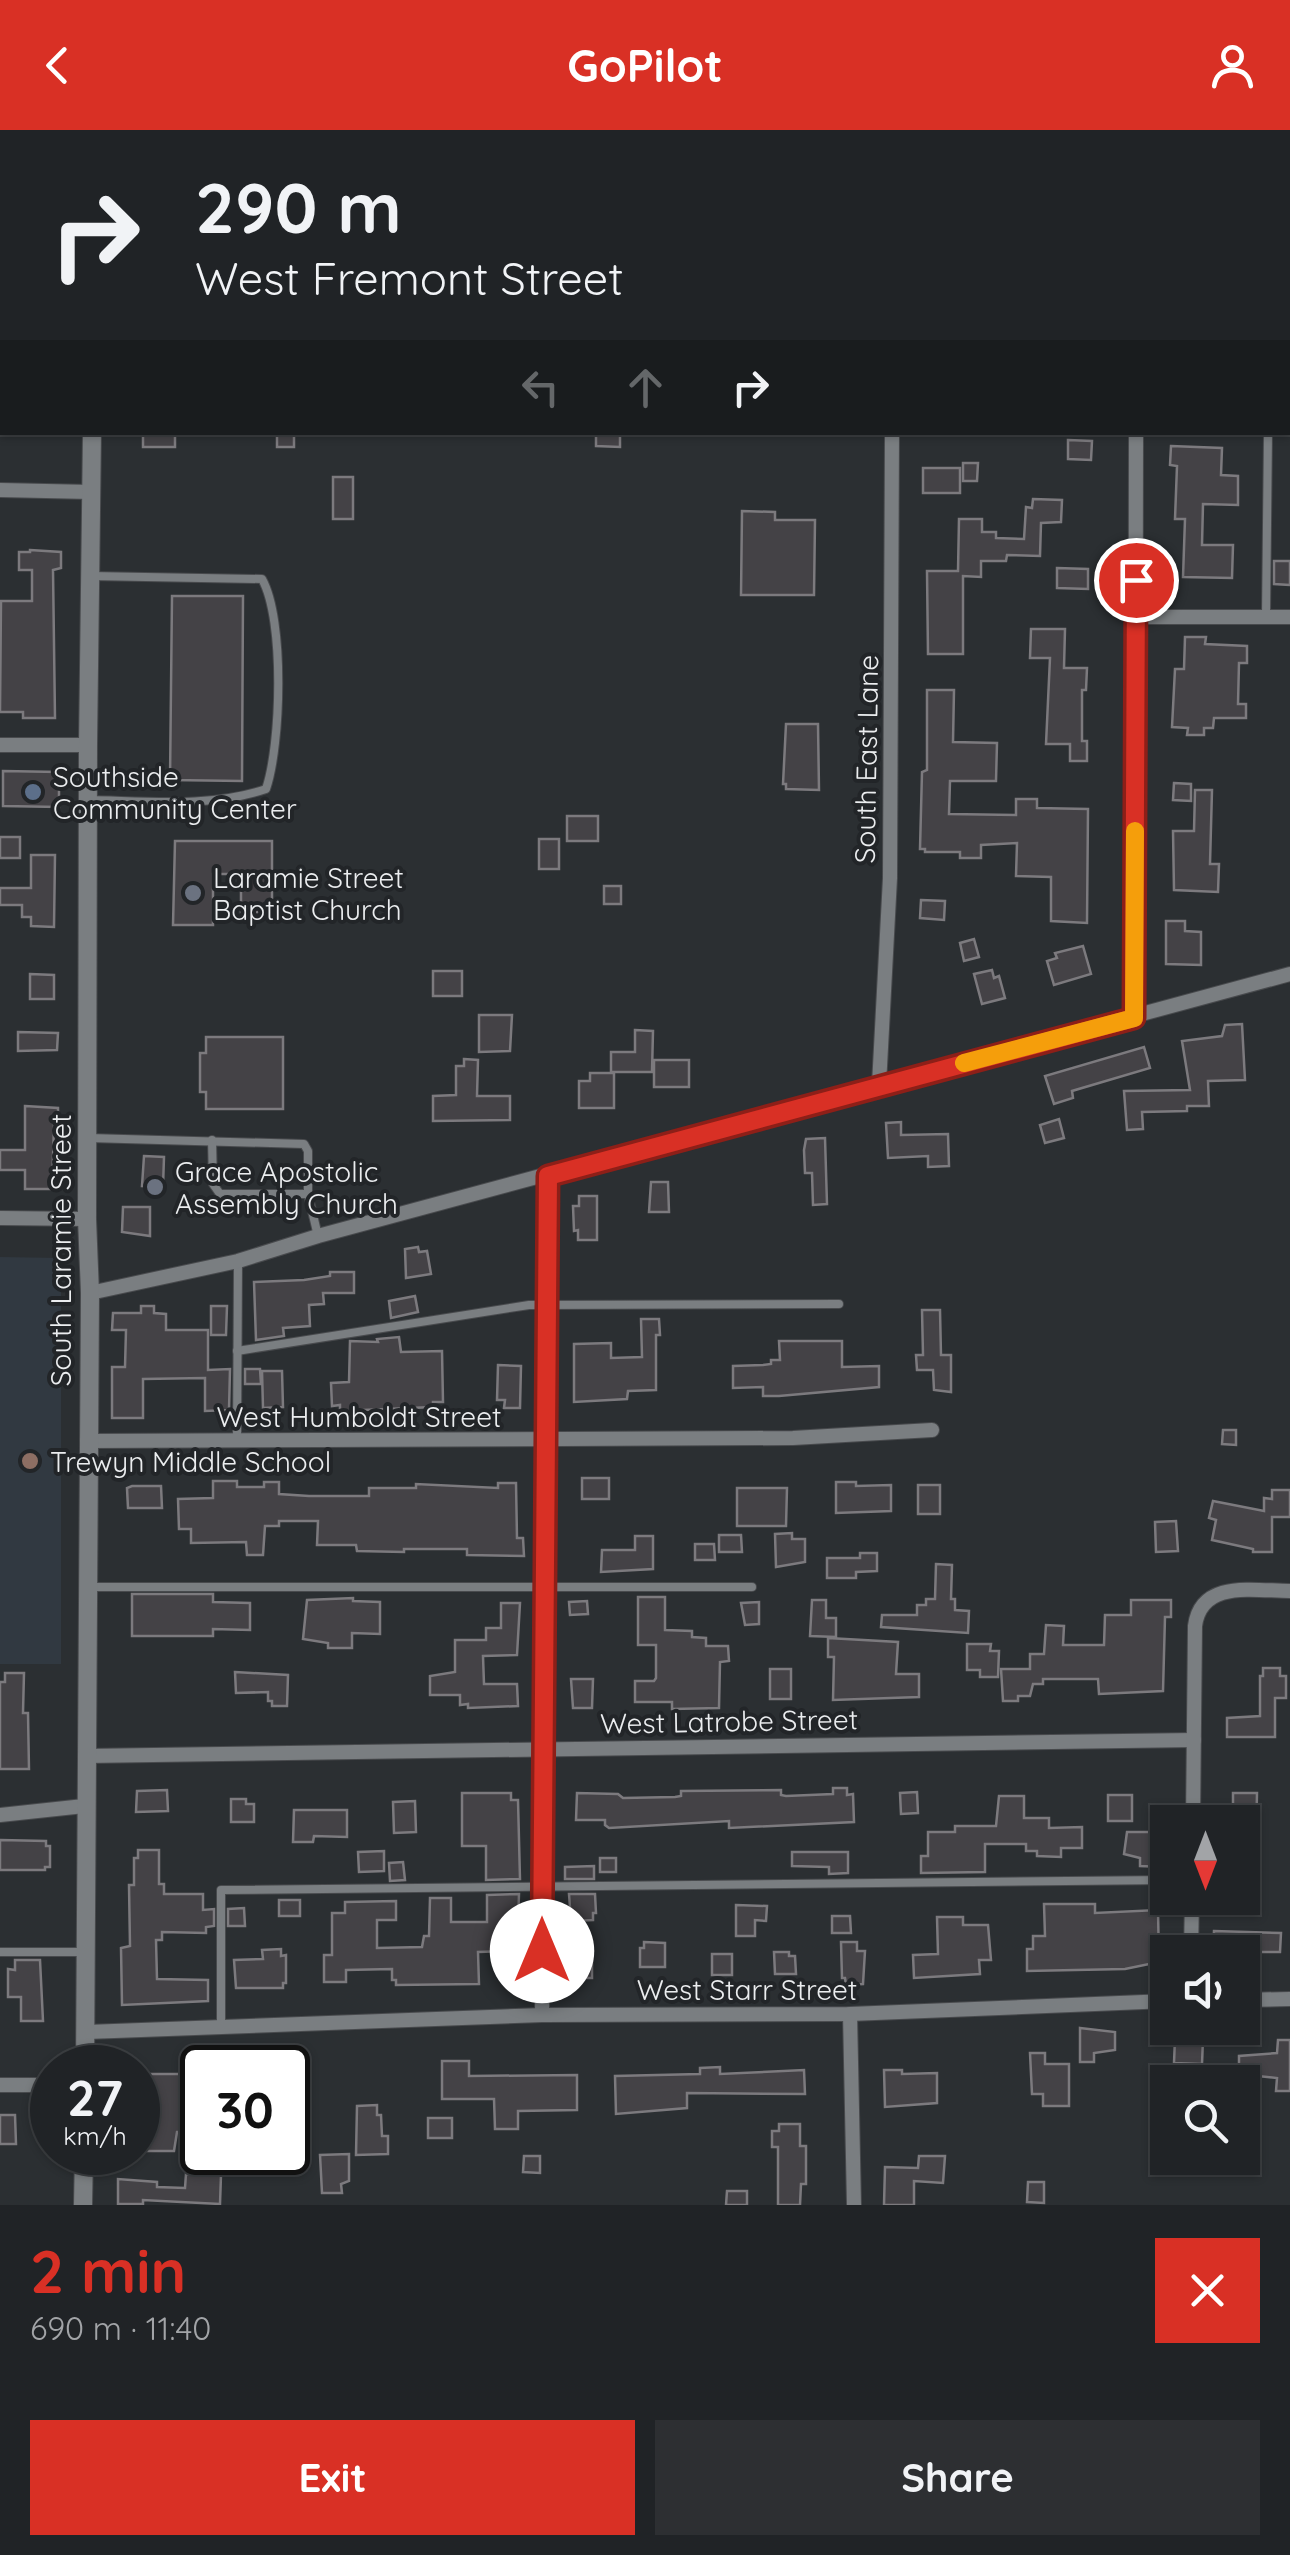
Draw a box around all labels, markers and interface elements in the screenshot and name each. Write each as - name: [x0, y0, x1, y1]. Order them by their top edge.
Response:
- text: GoPilot: [567, 37, 723, 93]
- icon: back: [30, 38, 85, 93]
- icon: person: [1205, 38, 1260, 93]
- text: 290 m: [195, 163, 402, 251]
- icon: right: [30, 170, 160, 300]
- text: West Fremont Street: [195, 250, 623, 306]
- icon: left: [513, 360, 568, 415]
- icon: ahead: [618, 360, 673, 415]
- icon: right: [723, 360, 778, 415]
- pin: [1094, 538, 1179, 623]
- icon: arrive: [1109, 553, 1164, 608]
- street label: South East Lane: [847, 654, 885, 864]
- place label: Southside Community Center: [53, 759, 297, 826]
- marker: Southside Community Center: [22, 781, 44, 803]
- place label: Laramie Street Baptist Church: [213, 860, 404, 927]
- marker: Laramie Street Baptist Church: [182, 882, 204, 904]
- street label: South Laramie Street: [43, 1114, 78, 1386]
- place label: Grace Apostolic Assembly Church: [175, 1154, 398, 1221]
- marker: Grace Apostolic Assembly Church: [144, 1176, 166, 1198]
- street label: West Humboldt Street: [216, 1399, 502, 1434]
- place label: Trewyn Middle School: [50, 1444, 331, 1479]
- marker: Trewyn Middle School: [19, 1450, 41, 1472]
- street label: West Latrobe Street: [600, 1701, 858, 1741]
- north arrow: [1150, 1805, 1260, 1915]
- map controls: [1150, 1805, 1260, 2175]
- position arrow: [490, 1899, 594, 2003]
- button: sound: [1150, 1935, 1260, 2045]
- street label: West Starr Street: [637, 1972, 857, 2007]
- speed limit sign: 30: [180, 2045, 310, 2175]
- button: search: [1150, 2065, 1260, 2175]
- text: 27: [67, 2066, 123, 2129]
- text: km/h: [63, 2120, 127, 2151]
- text: 2 min: [30, 2233, 186, 2308]
- button: close: [1155, 2238, 1260, 2343]
- text: 690 m · 11:40: [30, 2308, 211, 2348]
- button: Exit: [30, 2420, 635, 2535]
- button: Share: [655, 2420, 1260, 2535]

